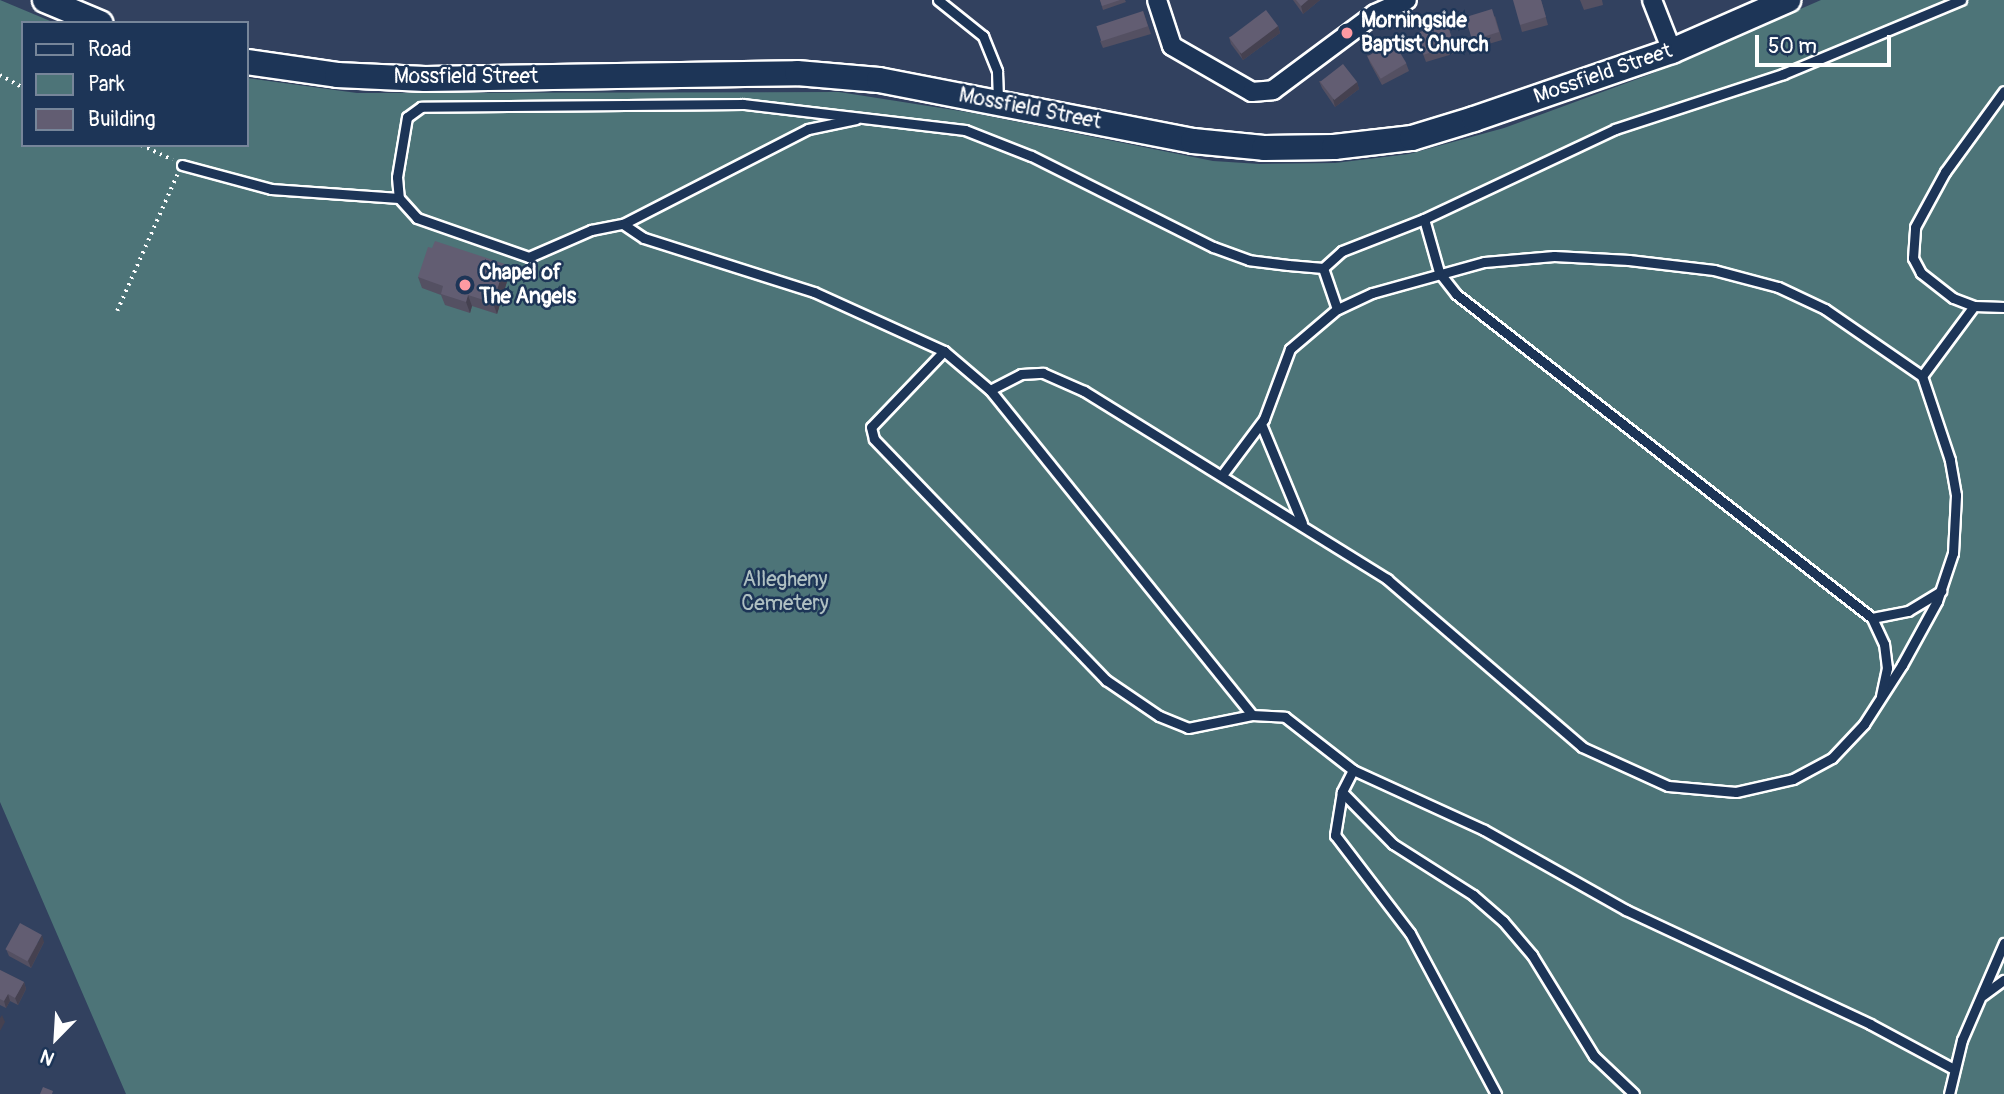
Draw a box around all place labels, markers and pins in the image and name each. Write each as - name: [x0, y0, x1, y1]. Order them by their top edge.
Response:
- place label: Morningside Baptist Church: [1361, 8, 1489, 58]
- marker: Morningside Baptist Church: [1339, 25, 1355, 41]
- place label: Chapel of The Angels: [479, 260, 576, 310]
- marker: Chapel of The Angels: [457, 277, 473, 293]

